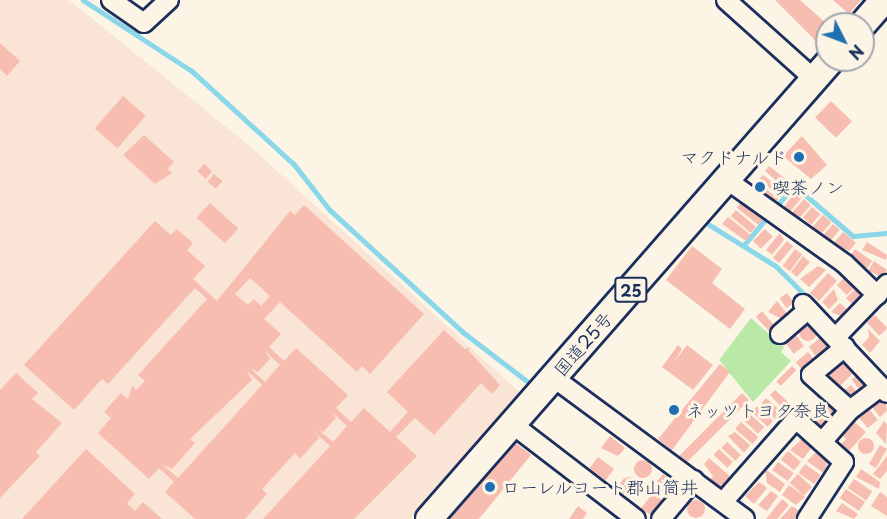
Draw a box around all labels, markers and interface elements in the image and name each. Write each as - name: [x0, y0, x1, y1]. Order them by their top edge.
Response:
- north arrow: [815, 12, 875, 72]
- text: N: [844, 40, 870, 65]
- place label: マクドナルド: [679, 146, 787, 168]
- marker: マクドナルド: [792, 150, 806, 164]
- place label: 喫茶ノン: [772, 176, 844, 198]
- marker: 喫茶ノン: [753, 180, 767, 194]
- road number: 25: [613, 277, 649, 303]
- street label: 国道25号: [549, 308, 617, 380]
- place label: ネッツトヨタ奈良: [686, 399, 830, 421]
- marker: ネッツトヨタ奈良: [667, 403, 681, 417]
- place label: ローレルコート郡山筒井: [502, 476, 700, 498]
- marker: ローレルコート郡山筒井: [483, 480, 497, 494]

